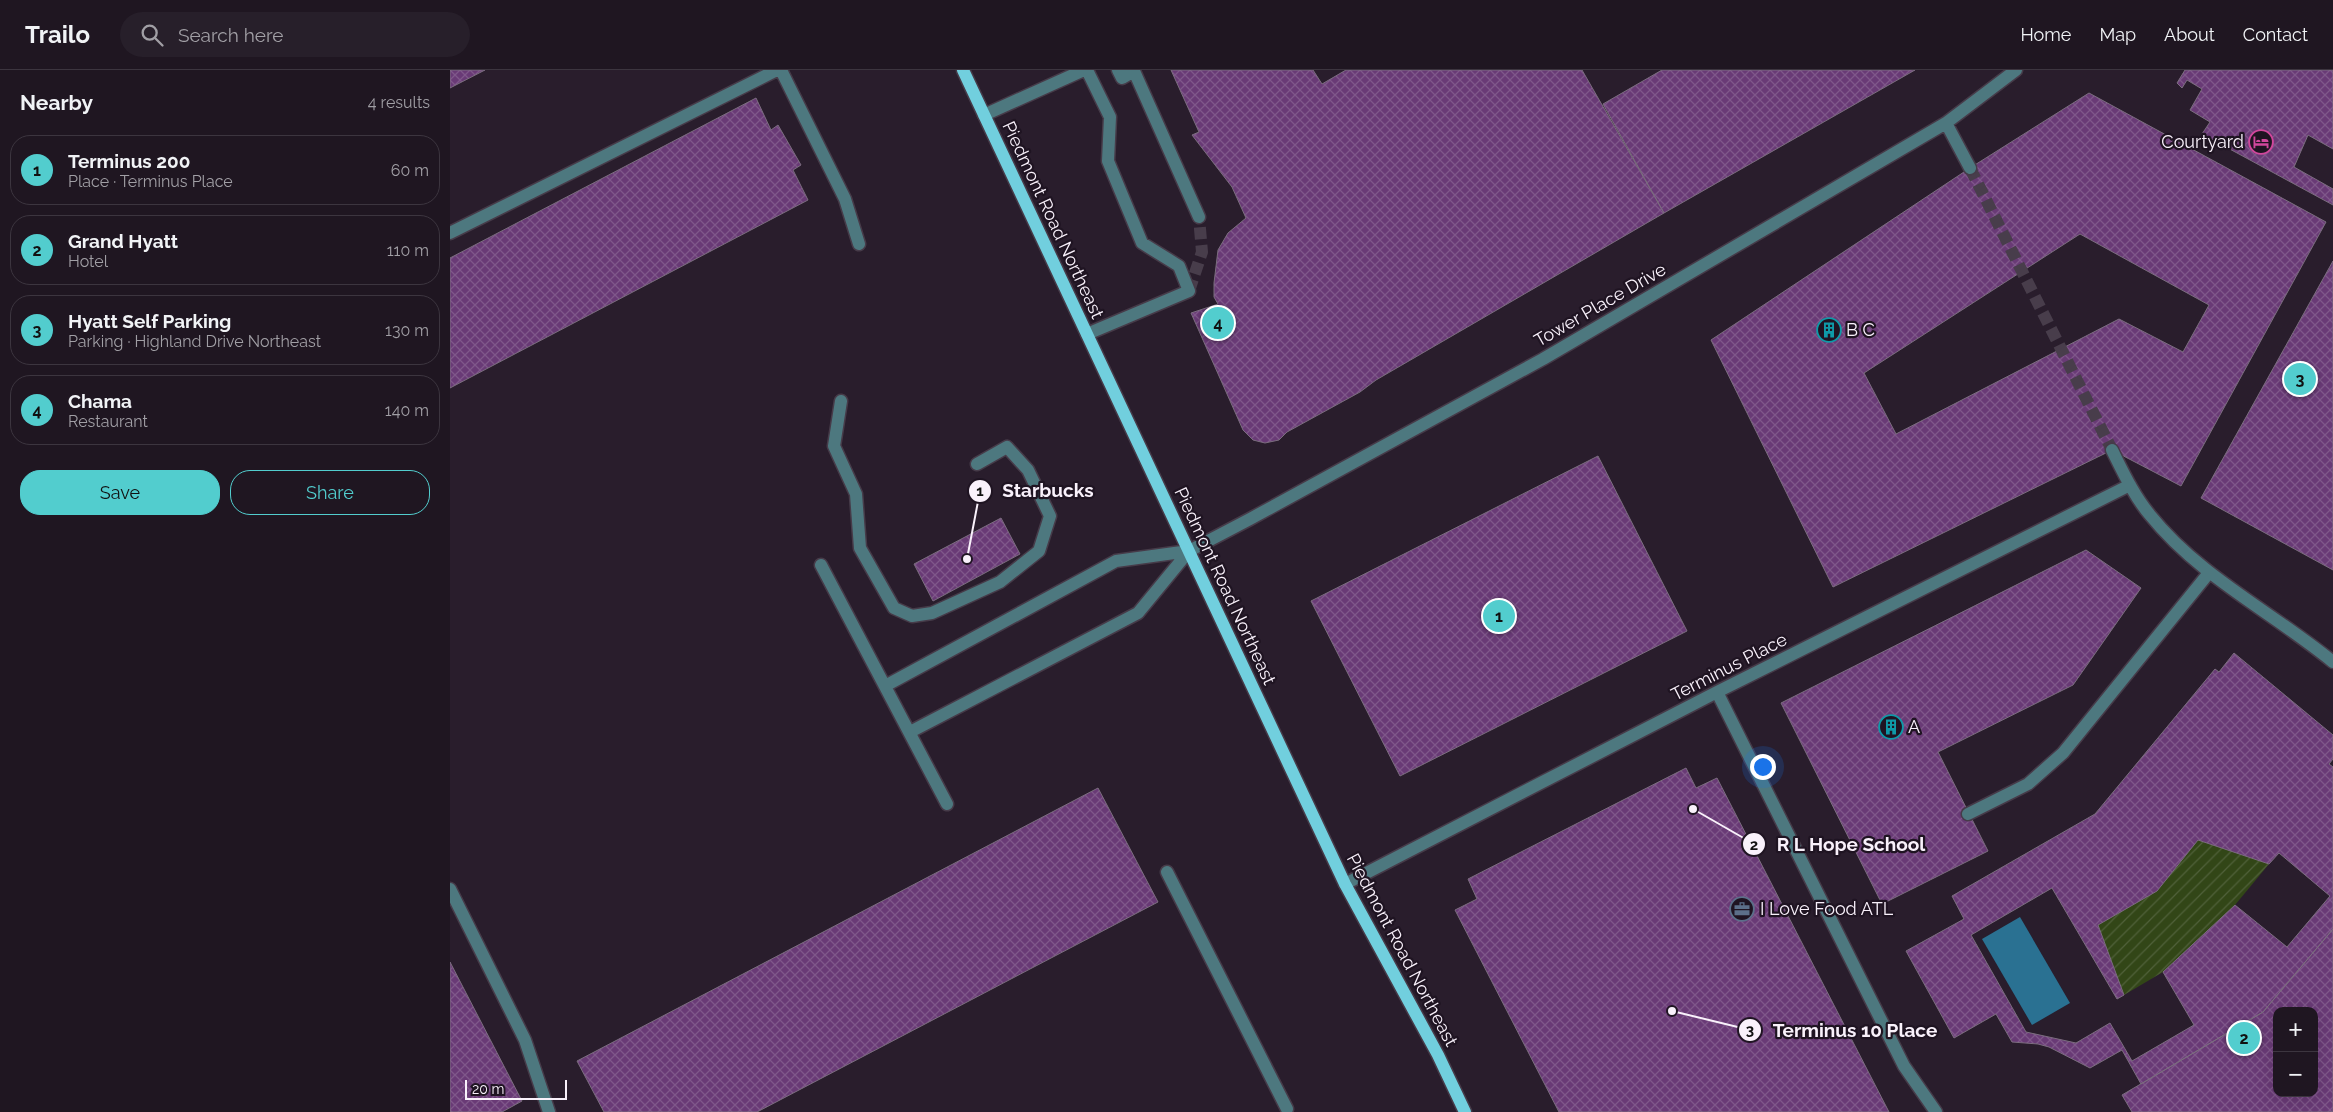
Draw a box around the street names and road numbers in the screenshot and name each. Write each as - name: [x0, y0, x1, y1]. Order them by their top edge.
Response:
- street label: Piedmont Road Northeast: [998, 118, 1108, 322]
- street label: Tower Place Drive: [1530, 258, 1670, 351]
- street label: Piedmont Road Northeast: [1170, 484, 1280, 688]
- street label: Terminus Place: [1667, 628, 1791, 705]
- street label: Piedmont Road Northeast: [1343, 850, 1462, 1050]

